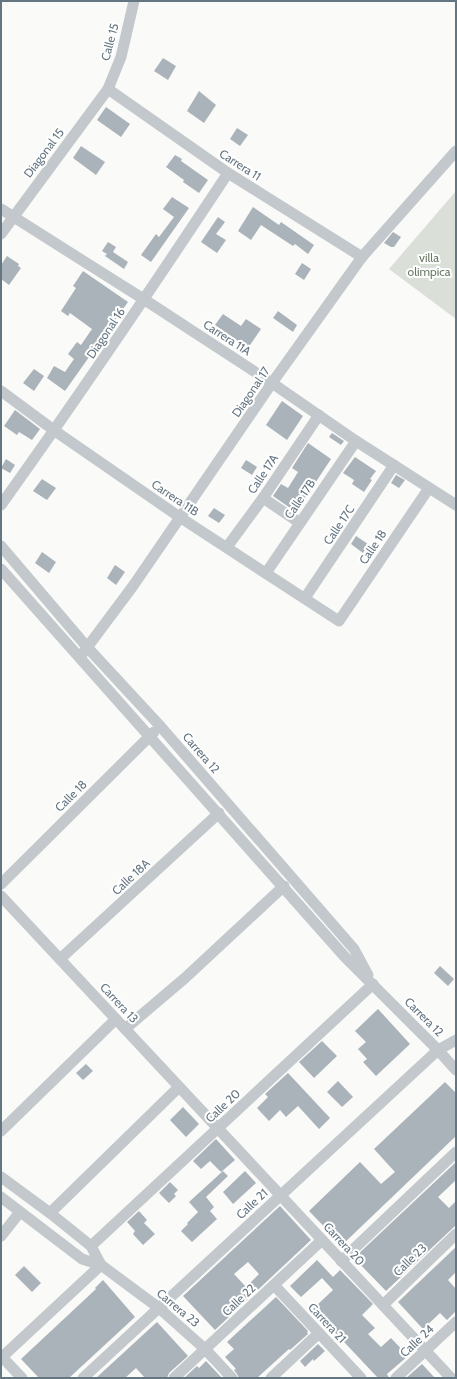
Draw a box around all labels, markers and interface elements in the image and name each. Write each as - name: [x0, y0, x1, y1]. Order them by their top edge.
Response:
- street label: Calle 15: [97, 22, 122, 62]
- street label: Diagonal 15: [20, 125, 67, 180]
- street label: Carrera 11: [217, 146, 264, 184]
- park label: villa olimpica: [408, 250, 451, 279]
- street label: Diagonal 16: [83, 304, 128, 361]
- street label: Carrera 11A: [200, 317, 255, 359]
- street label: Diagonal 17: [228, 364, 273, 420]
- street label: Calle 17A: [244, 451, 282, 496]
- street label: Carrera 11B: [149, 476, 202, 519]
- street label: Calle 17B: [281, 476, 318, 521]
- street label: Calle 17C: [320, 502, 357, 547]
- street label: Calle 18: [356, 526, 390, 567]
- street label: Carrera 12: [180, 729, 223, 776]
- street label: Calle 18: [52, 777, 90, 815]
- street label: Calle 18A: [109, 855, 153, 898]
- street label: Carrera 13: [97, 980, 142, 1026]
- street label: Carrera 12: [402, 994, 447, 1039]
- street label: Calle 20: [202, 1086, 243, 1126]
- street label: Calle 21: [233, 1185, 271, 1222]
- street label: Carrera 20: [321, 1219, 368, 1268]
- street label: Calle 23: [390, 1240, 429, 1279]
- street label: Calle 22: [219, 1280, 258, 1319]
- street label: Carrera 23: [154, 1285, 203, 1330]
- street label: Carrera 21: [305, 1300, 350, 1346]
- street label: Calle 24: [397, 1321, 437, 1360]

